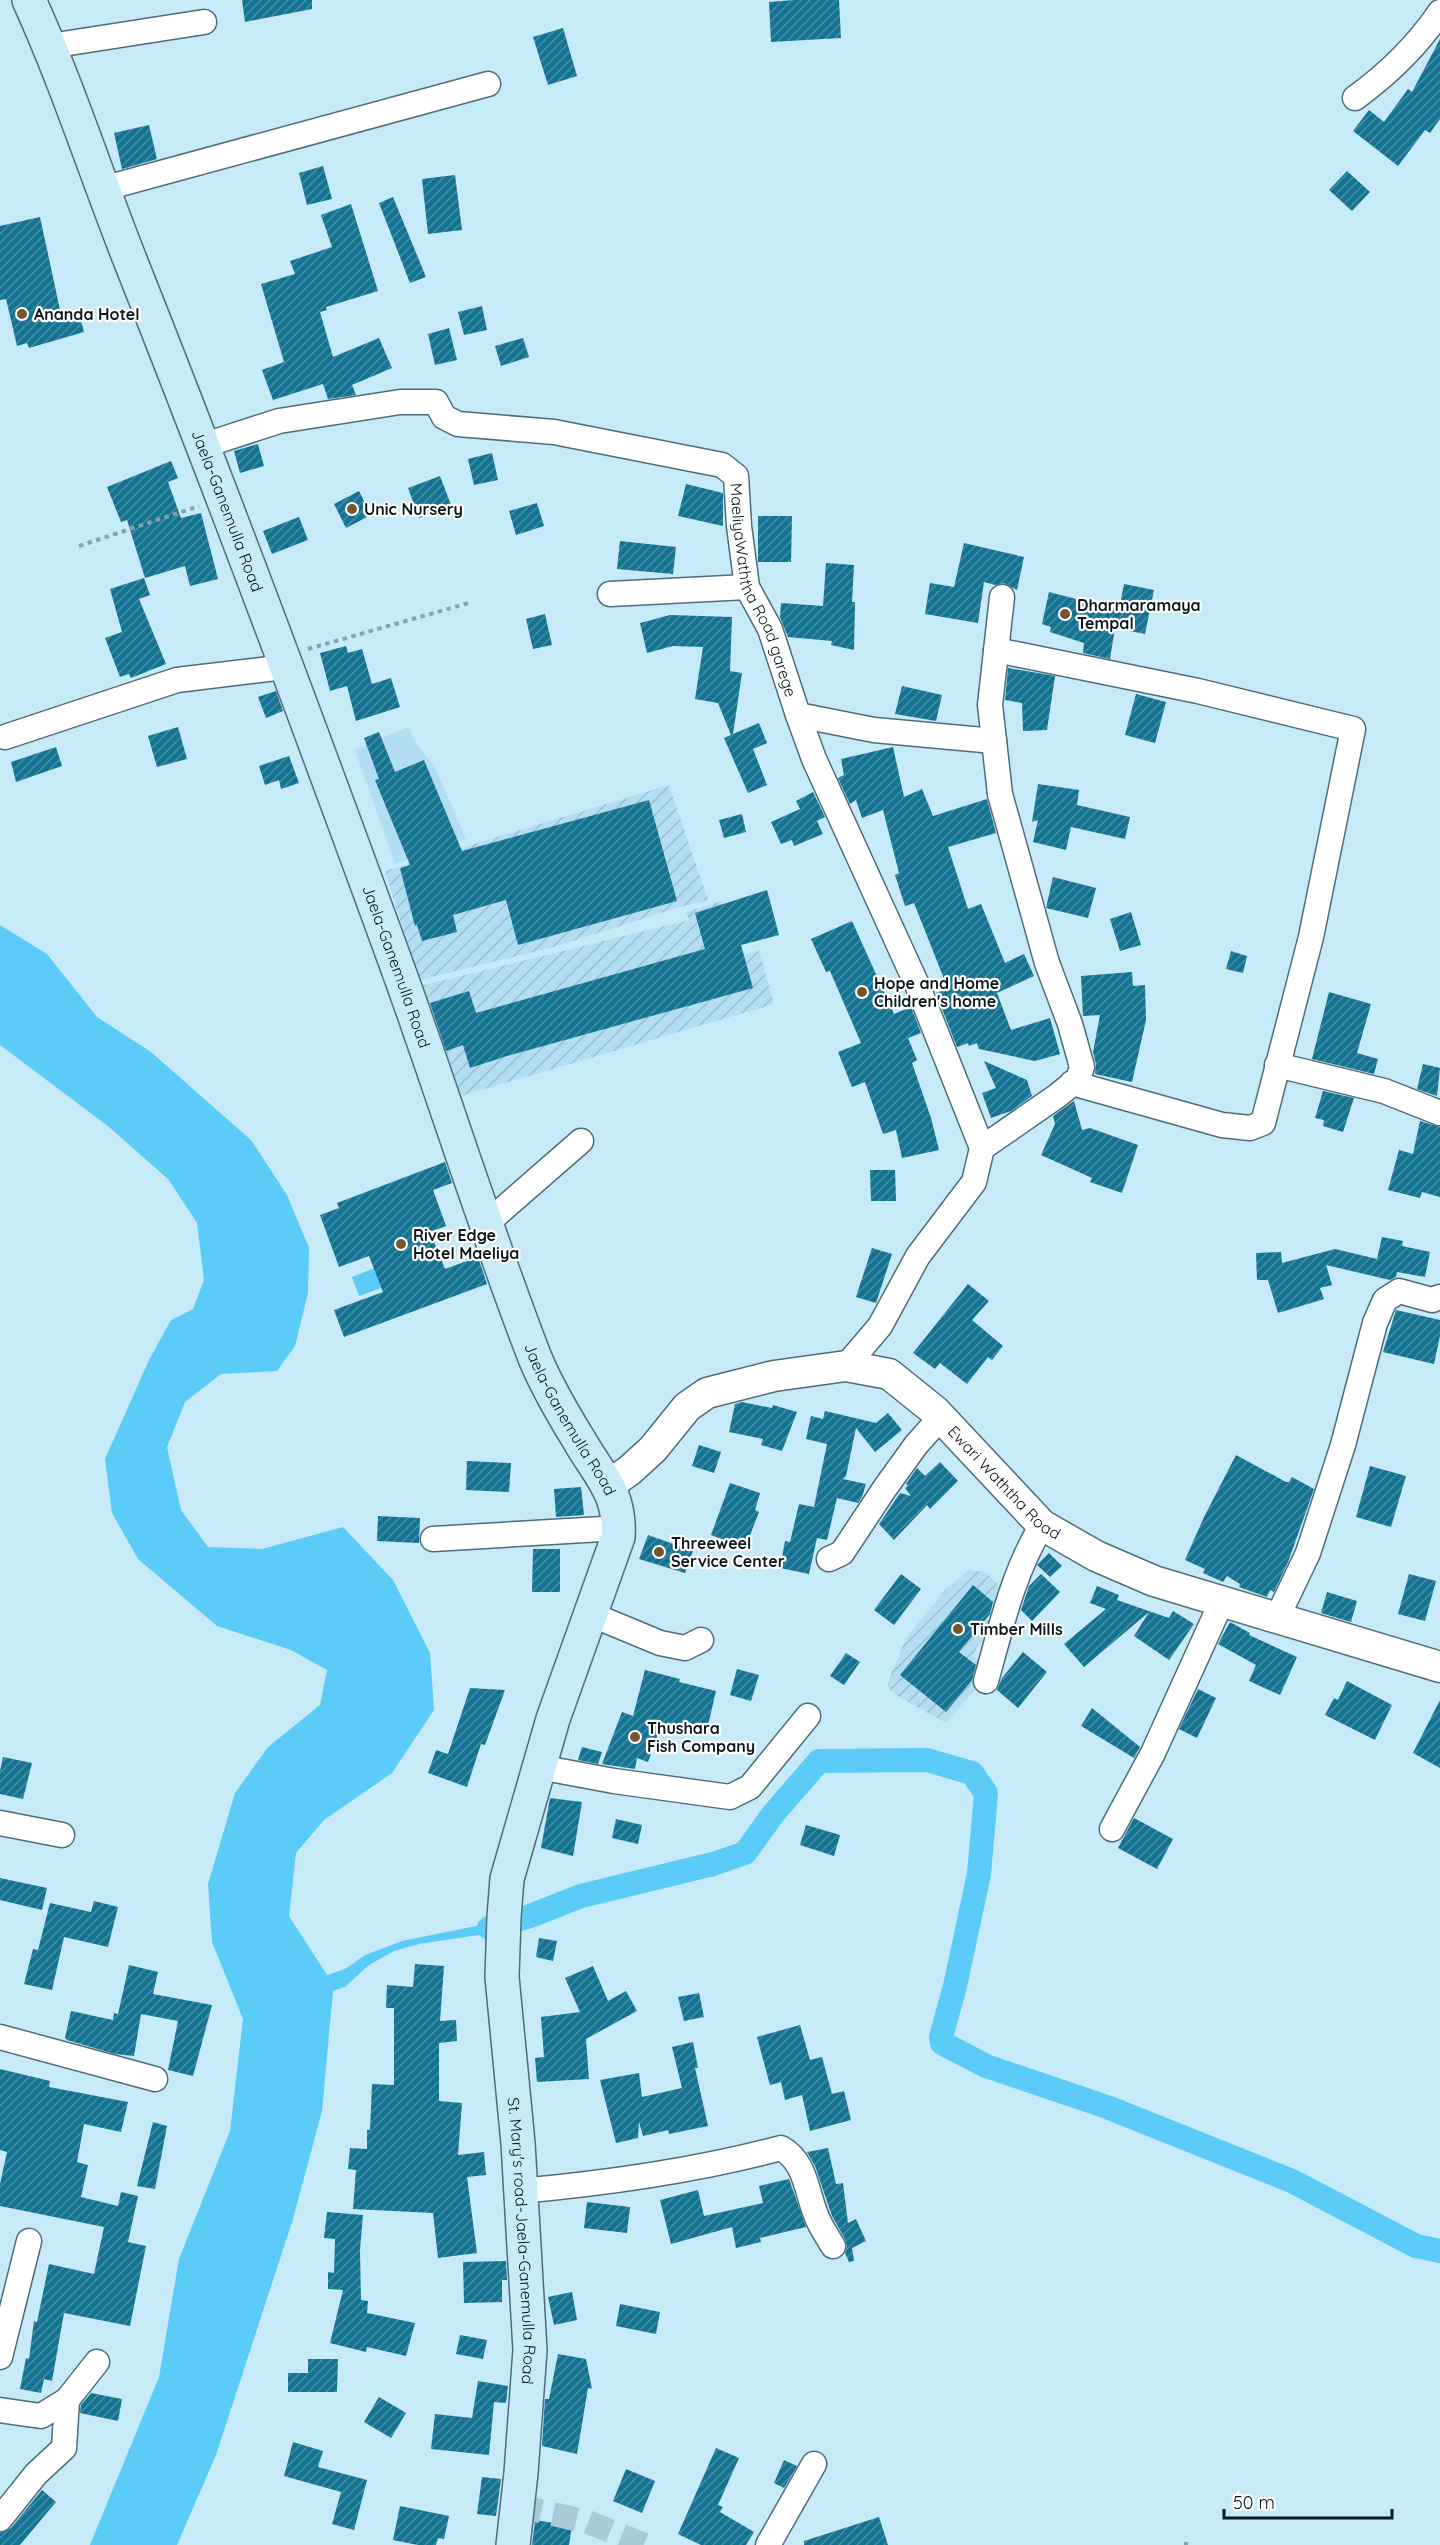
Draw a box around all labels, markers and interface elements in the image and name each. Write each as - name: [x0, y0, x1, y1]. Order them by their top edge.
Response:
- place label: Ananda Hotel: [34, 304, 140, 324]
- marker: Ananda Hotel: [15, 307, 29, 321]
- street label: Jaela-Ganemulla Road: [188, 427, 268, 594]
- street label: MaeliyaWaththa Road garege: [726, 482, 801, 699]
- place label: Unic Nursery: [364, 499, 463, 519]
- marker: Unic Nursery: [345, 502, 359, 516]
- place label: Dharmaramaya Tempal: [1077, 595, 1201, 633]
- marker: Dharmaramaya Tempal: [1058, 607, 1072, 621]
- street label: Jaela-Ganemulla Road: [358, 882, 435, 1050]
- place label: Hope and Home Children's home: [874, 973, 999, 1011]
- marker: Hope and Home Children's home: [855, 985, 869, 999]
- place label: River Edge Hotel Maeliya: [413, 1225, 519, 1263]
- marker: River Edge Hotel Maeliya: [394, 1237, 408, 1251]
- street label: Jaela-Ganemulla Road: [520, 1340, 621, 1499]
- street label: Ewari Waththa Road: [944, 1421, 1064, 1544]
- place label: Threeweel Service Center: [671, 1533, 785, 1571]
- marker: Threeweel Service Center: [652, 1545, 666, 1559]
- place label: Timber Mills: [970, 1619, 1063, 1639]
- marker: Timber Mills: [951, 1622, 965, 1636]
- place label: Thushara Fish Company: [647, 1718, 755, 1756]
- marker: Thushara Fish Company: [628, 1730, 642, 1744]
- street label: St. Mary's road-Jaela-Ganemulla Road: [504, 2096, 540, 2385]
- scale bar: [1224, 2482, 1392, 2520]
- text: 50 m: [1233, 2491, 1275, 2514]

